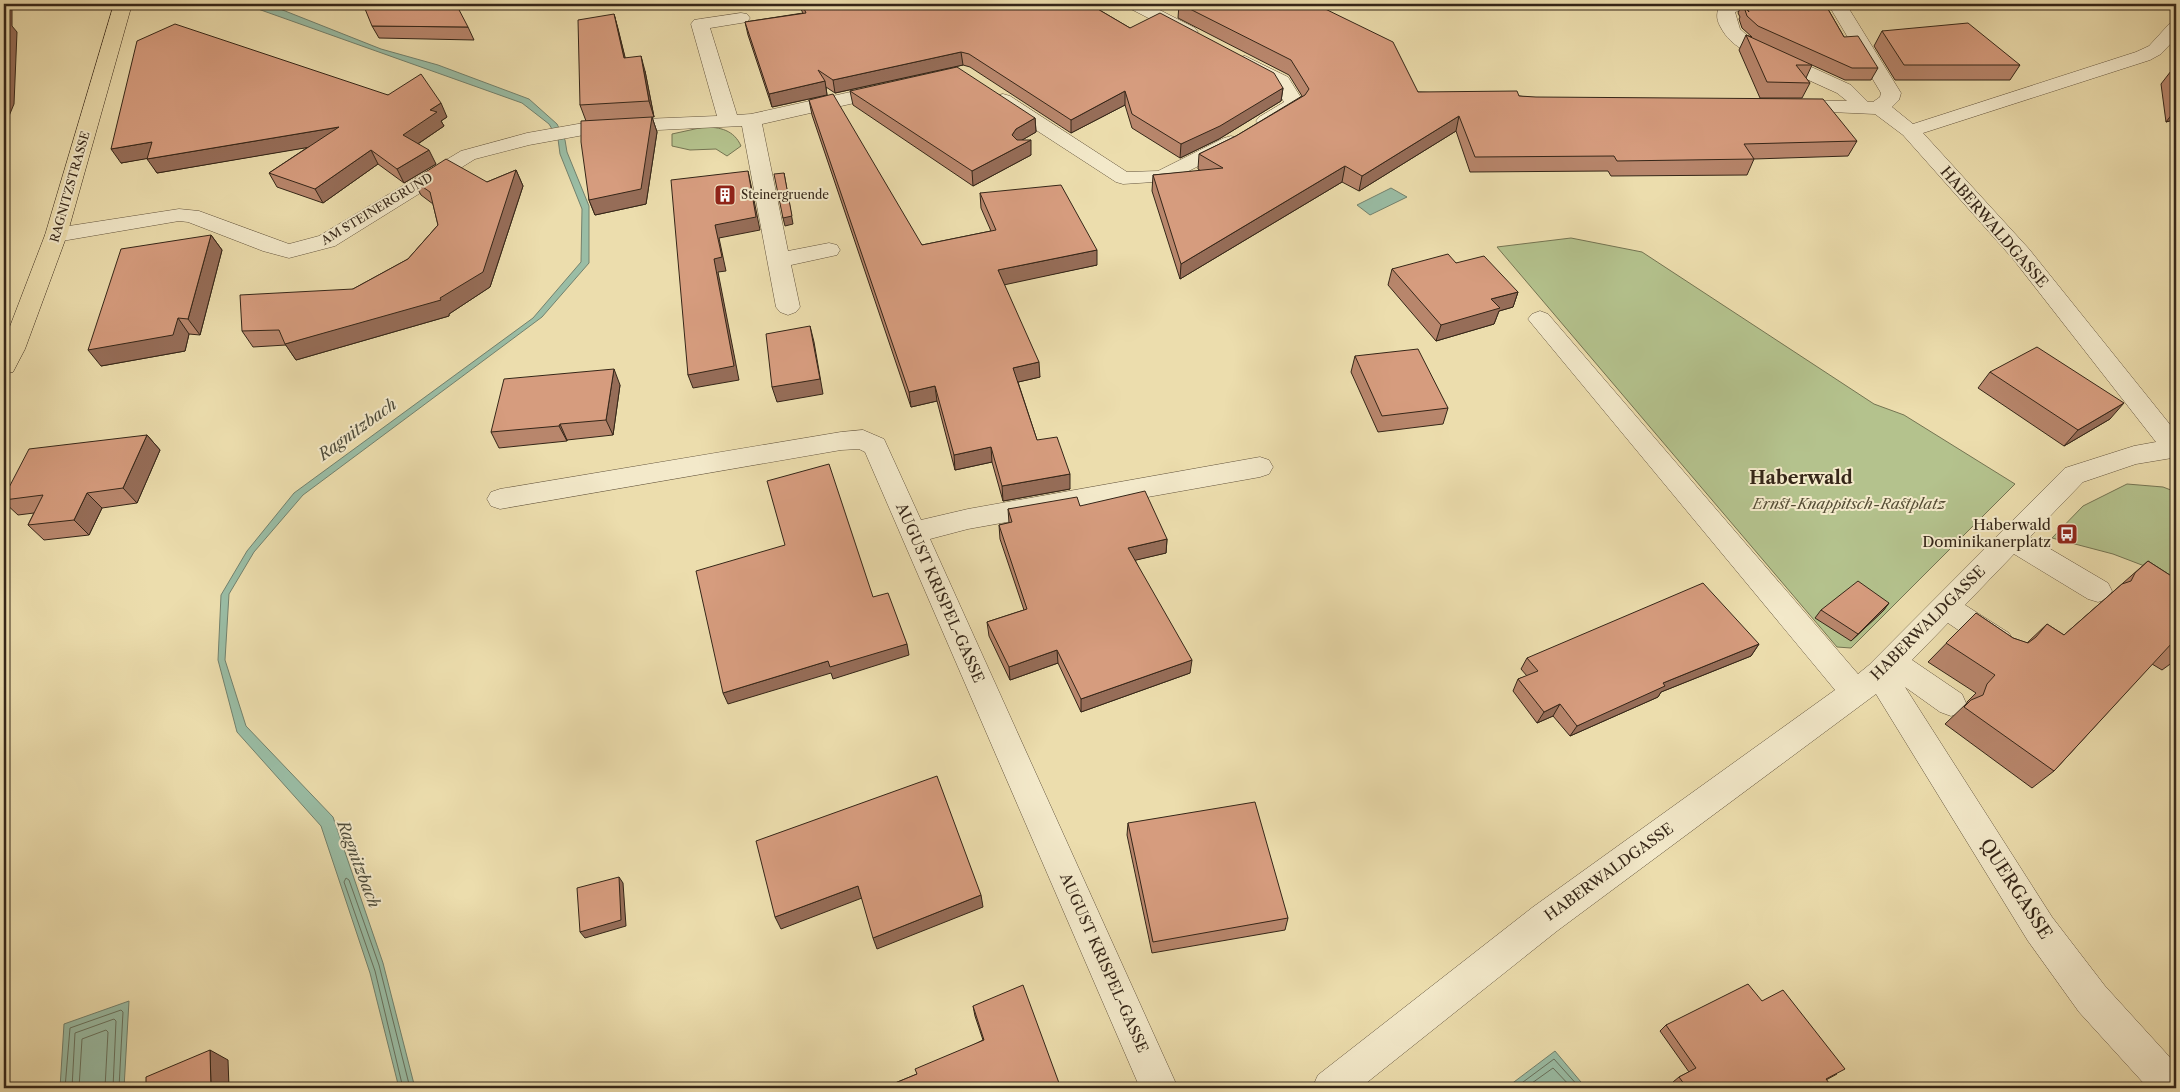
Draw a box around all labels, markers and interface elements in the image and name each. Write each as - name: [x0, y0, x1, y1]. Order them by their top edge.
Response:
- street label: RAGNITZSTRASSE: [46, 130, 93, 244]
- street label: HABERWALDGASSE: [1936, 162, 2052, 291]
- street label: AM STEINERGRUND: [318, 169, 435, 248]
- building icon: Steinergruende: [713, 183, 737, 207]
- place label: Steinergruende: [741, 187, 829, 202]
- water label: Ragnitzbach: [312, 394, 400, 465]
- district label: Haberwald: [1749, 467, 1853, 489]
- park label: Ernst-Knappitsch-Rastplatz: [1752, 494, 1947, 513]
- street label: AUGUST KRISPEL-GASSE: [892, 499, 989, 686]
- place label: Haberwald Dominikanerplatz: [1922, 515, 2051, 551]
- bus stop icon: Haberwald Dominikanerplatz: [2055, 522, 2079, 546]
- street label: HABERWALDGASSE: [1866, 561, 1989, 684]
- water label: Ragnitzbach: [332, 816, 385, 911]
- street label: HABERWALDGASSE: [1541, 818, 1677, 925]
- street label: QUERGASSE: [1975, 835, 2057, 943]
- street label: AUGUST KRISPEL-GASSE: [1056, 869, 1153, 1056]

